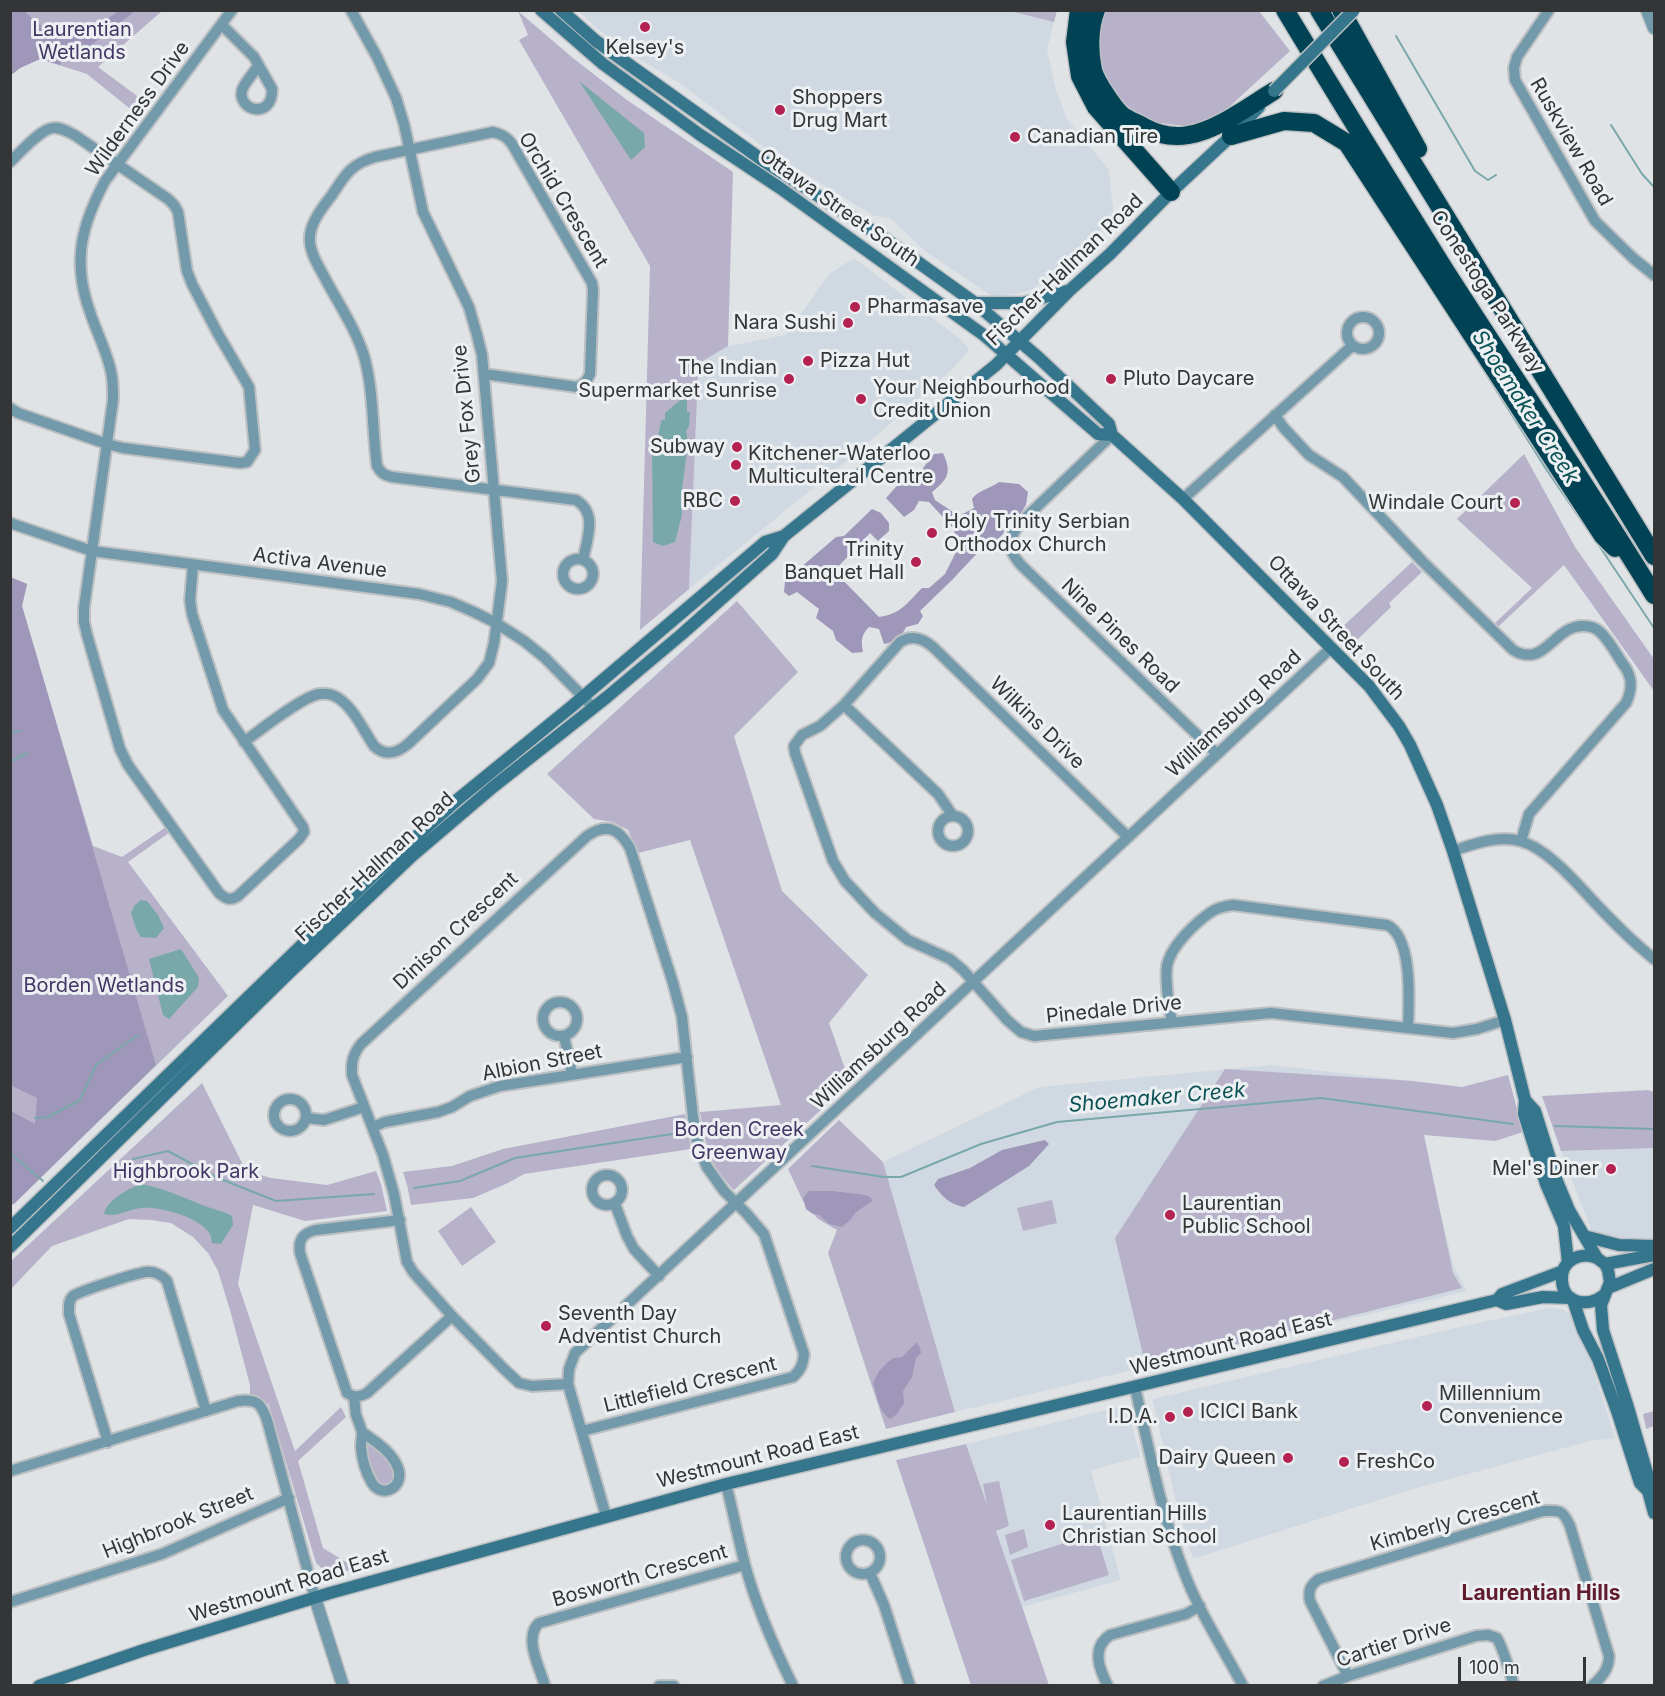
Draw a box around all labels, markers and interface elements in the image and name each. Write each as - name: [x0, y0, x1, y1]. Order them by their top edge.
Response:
- park label: Laurentian Wetlands: [32, 18, 132, 65]
- marker: Kelsey's: [638, 20, 652, 34]
- place label: Kelsey's: [606, 36, 684, 60]
- street label: Wilderness Drive: [81, 37, 195, 181]
- street label: Ruskview Road: [1525, 74, 1617, 210]
- place label: Shoppers Drug Mart: [792, 86, 887, 133]
- marker: Shoppers Drug Mart: [773, 103, 787, 117]
- place label: Canadian Tire: [1027, 125, 1158, 149]
- street label: Orchid Crescent: [513, 128, 613, 272]
- marker: Canadian Tire: [1008, 130, 1022, 144]
- street label: Ottawa Street South: [754, 144, 924, 272]
- street label: Fischer-Hallman Road: [982, 189, 1148, 351]
- street label: Conestoga Parkway: [1425, 206, 1549, 378]
- place label: Pharmasave: [867, 295, 983, 319]
- marker: Pharmasave: [848, 300, 862, 314]
- place label: Nara Sushi: [733, 311, 836, 335]
- marker: Nara Sushi: [841, 316, 855, 330]
- water label: Shoemaker Creek: [1466, 326, 1584, 488]
- street label: Grey Fox Drive: [448, 344, 486, 484]
- place label: Pizza Hut: [820, 349, 910, 373]
- marker: Pizza Hut: [801, 354, 815, 368]
- place label: The Indian Supermarket Sunrise: [578, 356, 777, 403]
- place label: Pluto Daycare: [1123, 367, 1254, 391]
- marker: The Indian Supermarket Sunrise: [782, 372, 796, 386]
- marker: Pluto Daycare: [1104, 372, 1118, 386]
- place label: Your Neighbourhood Credit Union: [873, 376, 1070, 423]
- marker: Your Neighbourhood Credit Union: [854, 392, 868, 406]
- place label: Subway: [650, 435, 725, 459]
- marker: Subway: [730, 440, 744, 454]
- place label: Kitchener-Waterloo Multiculteral Centre: [748, 442, 934, 489]
- marker: Kitchener-Waterloo Multiculteral Centre: [729, 458, 743, 472]
- place label: RBC: [682, 489, 723, 513]
- place label: Windale Court: [1368, 491, 1503, 515]
- marker: RBC: [728, 494, 742, 508]
- marker: Windale Court: [1508, 496, 1522, 510]
- place label: Holy Trinity Serbian Orthodox Church: [944, 510, 1130, 557]
- marker: Holy Trinity Serbian Orthodox Church: [925, 526, 939, 540]
- place label: Trinity Banquet Hall: [784, 538, 904, 585]
- street label: Activa Avenue: [252, 543, 388, 583]
- street label: Ottawa Street South: [1263, 551, 1409, 705]
- marker: Trinity Banquet Hall: [909, 555, 923, 569]
- street label: Nine Pines Road: [1056, 574, 1184, 698]
- street label: Williamsburg Road: [1162, 645, 1306, 783]
- street label: Wilkins Drive: [984, 672, 1090, 774]
- street label: Fischer-Hallman Road: [291, 787, 459, 947]
- street label: Dinison Crescent: [389, 867, 523, 995]
- park label: Borden Wetlands: [23, 974, 185, 998]
- street label: Williamsburg Road: [807, 977, 951, 1115]
- street label: Pinedale Drive: [1045, 991, 1183, 1029]
- street label: Albion Street: [480, 1040, 604, 1086]
- water label: Shoemaker Creek: [1068, 1078, 1246, 1118]
- park label: Borden Creek Greenway: [674, 1118, 804, 1165]
- place label: Mel's Diner: [1492, 1157, 1599, 1181]
- park label: Highbrook Park: [113, 1160, 259, 1184]
- marker: Mel's Diner: [1604, 1162, 1618, 1176]
- place label: Laurentian Public School: [1182, 1192, 1310, 1239]
- marker: Laurentian Public School: [1163, 1208, 1177, 1222]
- place label: Seventh Day Adventist Church: [558, 1302, 721, 1349]
- street label: Westmount Road East: [1128, 1307, 1334, 1381]
- marker: Seventh Day Adventist Church: [539, 1319, 553, 1333]
- street label: Littlefield Crescent: [601, 1352, 779, 1418]
- place label: Millennium Convenience: [1439, 1382, 1563, 1429]
- marker: Millennium Convenience: [1420, 1399, 1434, 1413]
- place label: ICICI Bank: [1200, 1400, 1298, 1424]
- place label: I.D.A.: [1108, 1405, 1158, 1429]
- marker: ICICI Bank: [1181, 1405, 1195, 1419]
- marker: I.D.A.: [1163, 1410, 1177, 1424]
- street label: Westmount Road East: [655, 1420, 861, 1494]
- place label: Dairy Queen: [1159, 1446, 1276, 1470]
- place label: FreshCo: [1356, 1450, 1435, 1474]
- marker: Dairy Queen: [1281, 1451, 1295, 1465]
- marker: FreshCo: [1337, 1455, 1351, 1469]
- street label: Highbrook Street: [99, 1482, 257, 1564]
- street label: Kimberly Crescent: [1368, 1485, 1542, 1557]
- place label: Laurentian Hills Christian School: [1062, 1502, 1217, 1549]
- marker: Laurentian Hills Christian School: [1043, 1518, 1057, 1532]
- street label: Bosworth Crescent: [550, 1540, 730, 1612]
- street label: Westmount Road East: [187, 1544, 391, 1628]
- district label: Laurentian Hills: [1462, 1581, 1620, 1607]
- street label: Cartier Drive: [1333, 1613, 1455, 1673]
- scale bar: [1461, 1645, 1588, 1683]
- text: 100 m: [1469, 1657, 1520, 1678]

